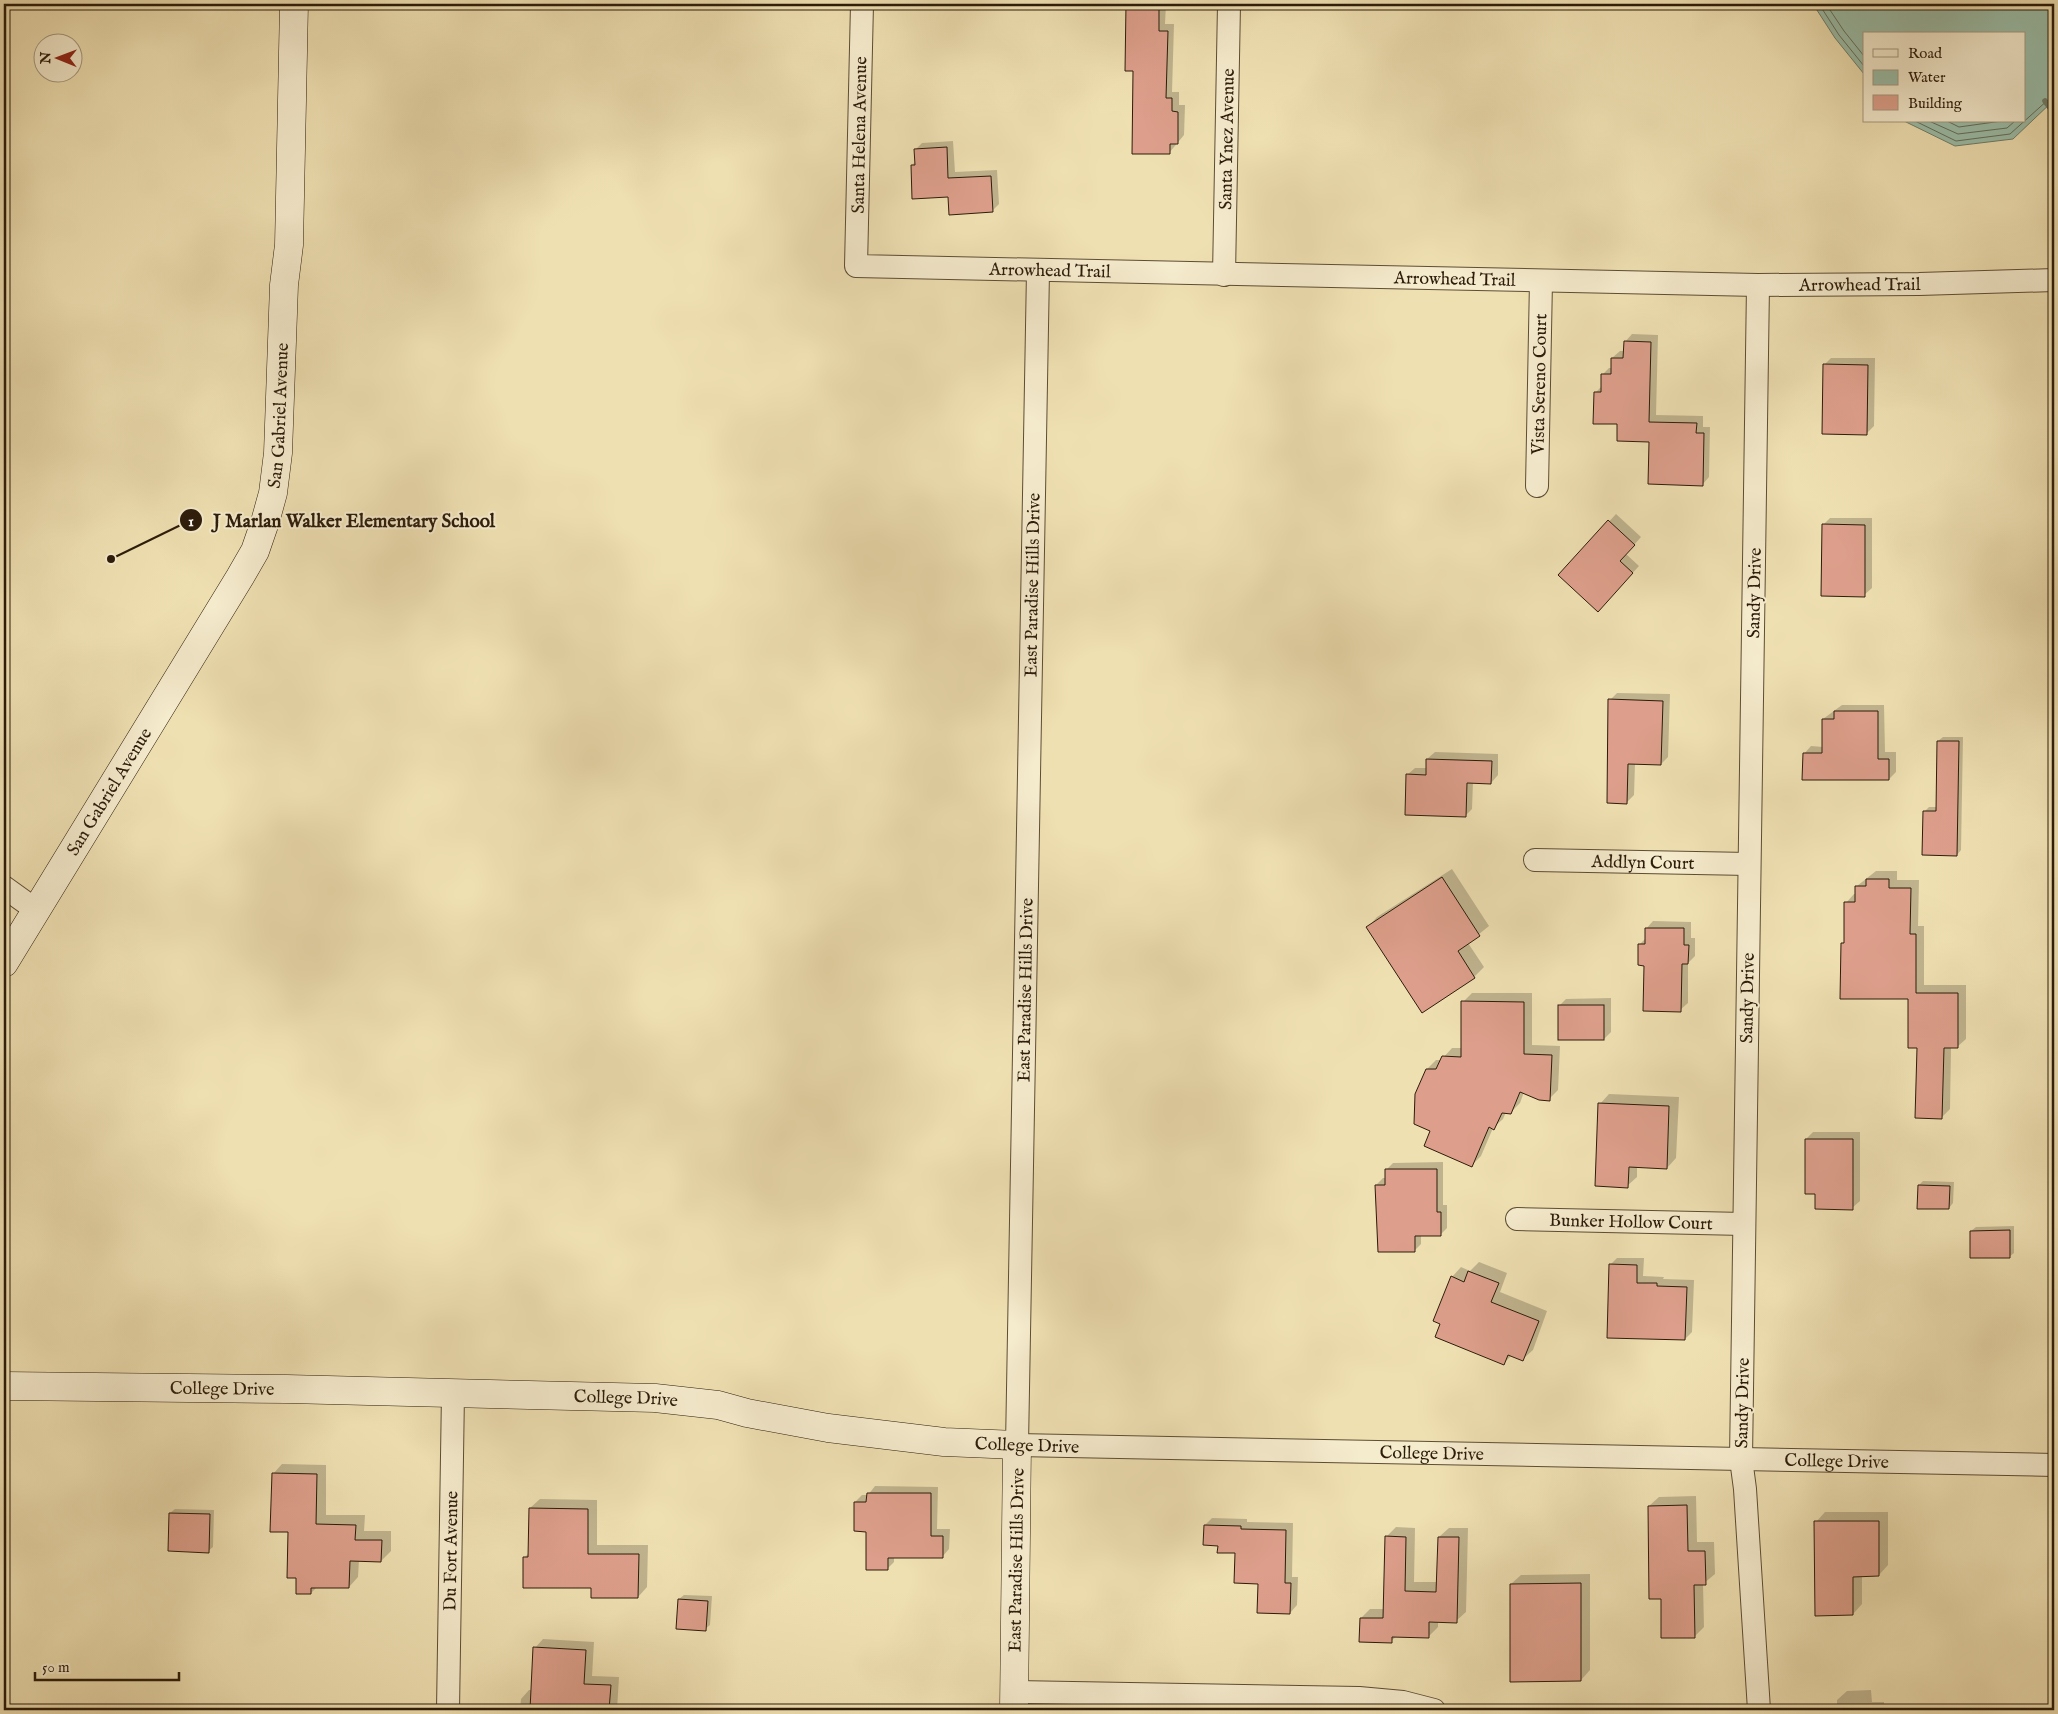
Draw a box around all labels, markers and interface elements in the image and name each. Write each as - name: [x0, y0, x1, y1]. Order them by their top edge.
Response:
- north arrow: [32, 32, 82, 82]
- legend: [1863, 32, 2026, 122]
- text: Road: [1908, 44, 1943, 63]
- text: N: [37, 52, 55, 65]
- street label: Santa Helena Avenue: [848, 56, 873, 214]
- street label: Santa Ynez Avenue: [1215, 68, 1241, 210]
- text: Water: [1908, 68, 1946, 87]
- text: Building: [1908, 94, 1963, 113]
- street label: Arrowhead Trail: [988, 259, 1111, 284]
- street label: Arrowhead Trail: [1393, 267, 1516, 293]
- street label: Arrowhead Trail: [1798, 274, 1921, 298]
- street label: Vista Sereno Court: [1528, 313, 1553, 456]
- street label: San Gabriel Avenue: [264, 342, 295, 490]
- street label: East Paradise Hills Drive: [1020, 493, 1047, 677]
- callout: J Marlan Walker Elementary School: [178, 503, 505, 537]
- text: J Marlan Walker Elementary School: [210, 510, 496, 534]
- text: 1: [188, 512, 194, 531]
- street label: Sandy Drive: [1743, 547, 1768, 639]
- street label: San Gabriel Avenue: [62, 724, 158, 860]
- street label: Addlyn Court: [1590, 851, 1695, 876]
- street label: East Paradise Hills Drive: [1013, 898, 1040, 1082]
- street label: Sandy Drive: [1736, 952, 1761, 1044]
- street label: Bunker Hollow Court: [1549, 1210, 1713, 1236]
- street label: Sandy Drive: [1731, 1357, 1756, 1449]
- street label: College Drive: [170, 1378, 274, 1402]
- street label: College Drive: [573, 1386, 679, 1413]
- street label: College Drive: [974, 1433, 1080, 1460]
- street label: College Drive: [1379, 1442, 1484, 1467]
- street label: College Drive: [1784, 1450, 1889, 1475]
- street label: East Paradise Hills Drive: [1004, 1468, 1031, 1652]
- street label: Du Fort Avenue: [440, 1491, 464, 1611]
- scale bar: [35, 1649, 179, 1681]
- text: 50 m: [42, 1658, 70, 1677]

